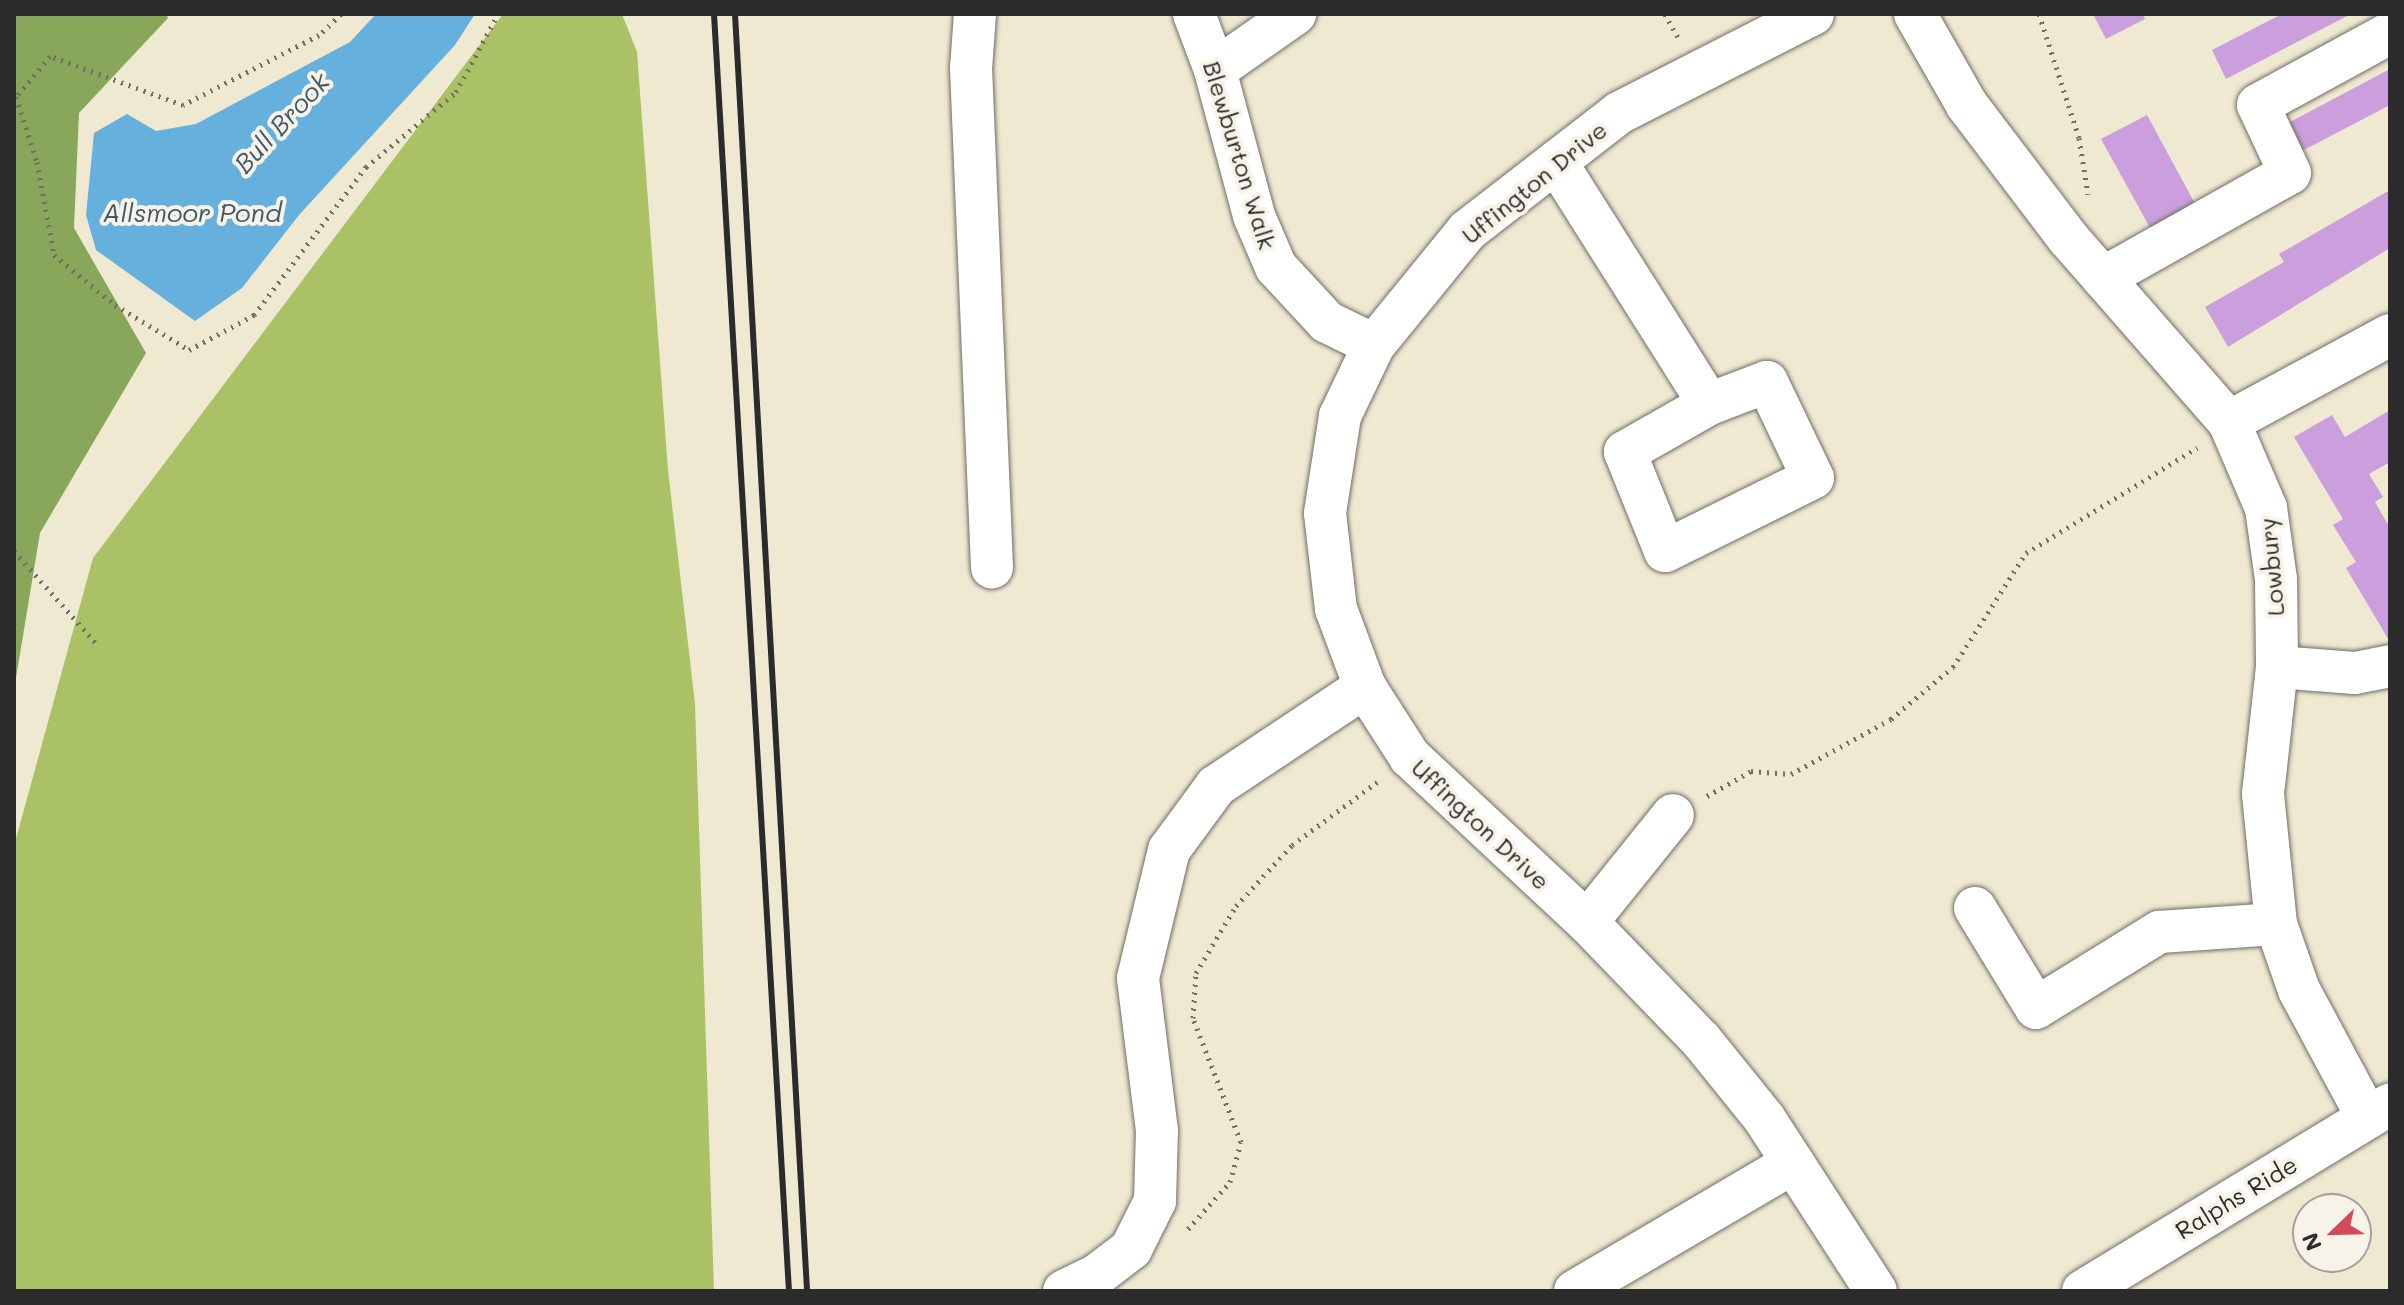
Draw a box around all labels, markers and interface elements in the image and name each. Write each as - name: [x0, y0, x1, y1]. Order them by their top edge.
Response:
- street label: Blewburton Walk: [1198, 57, 1282, 253]
- water label: Bull Brook: [228, 66, 336, 180]
- street label: Uffington Drive: [1456, 115, 1612, 249]
- water label: Allsmoor Pond: [103, 197, 281, 229]
- street label: Lowbury: [2252, 517, 2290, 617]
- street label: Uffington Drive: [1406, 753, 1556, 895]
- street label: Ralphs Ride: [2170, 1149, 2302, 1245]
- north arrow: [2292, 1193, 2372, 1273]
- text: N: [2295, 1228, 2328, 1255]

